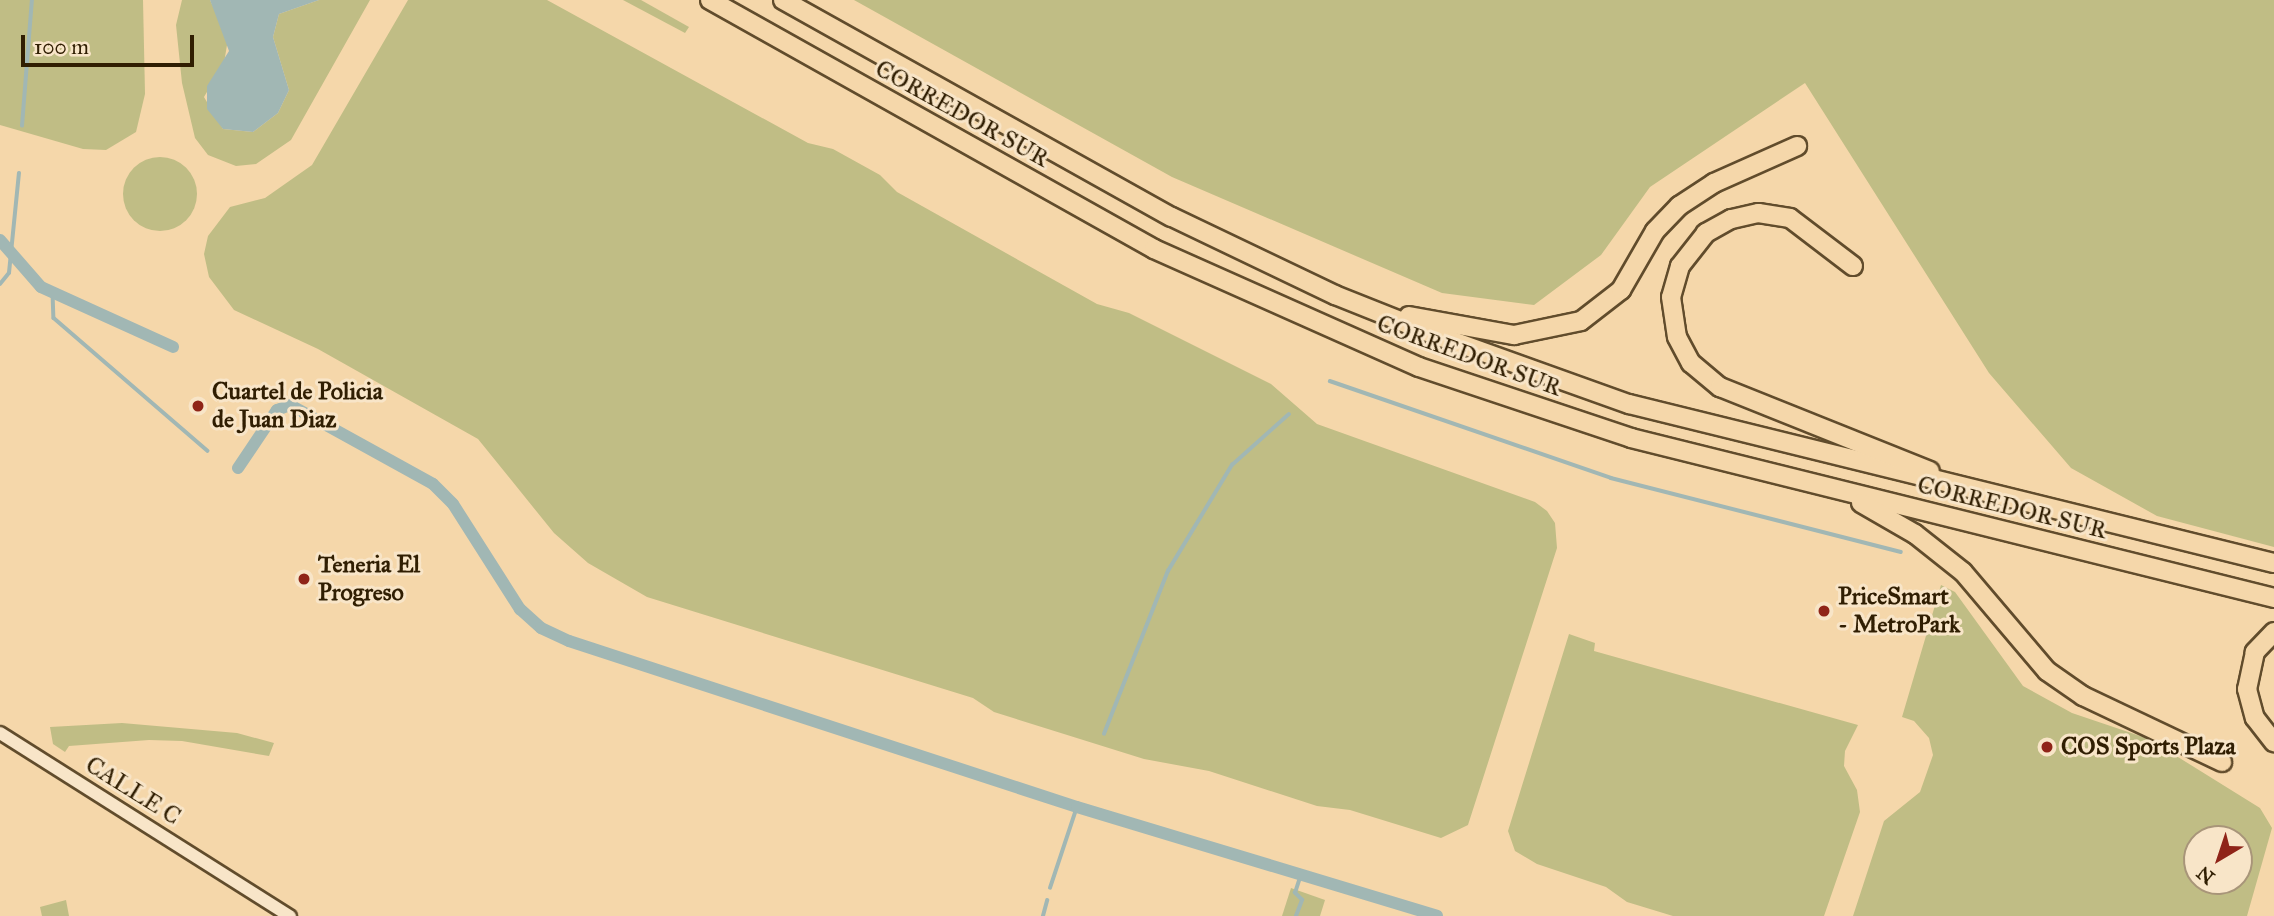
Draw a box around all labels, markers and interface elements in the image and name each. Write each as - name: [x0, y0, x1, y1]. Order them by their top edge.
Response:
- scale bar: [24, 21, 198, 65]
- text: 100 m: [34, 34, 89, 60]
- street label: CORREDOR SUR: [870, 54, 1054, 174]
- street label: CORREDOR SUR: [1373, 309, 1565, 403]
- place label: Cuartel de Policia de Juan Diaz: [212, 378, 383, 434]
- marker: Cuartel de Policia de Juan Diaz: [190, 398, 206, 414]
- street label: CORREDOR SUR: [1914, 471, 2110, 545]
- place label: Teneria El Progreso: [318, 551, 420, 607]
- marker: Teneria El Progreso: [296, 571, 312, 587]
- place label: PriceSmart - MetroPark: [1838, 583, 1960, 639]
- marker: PriceSmart - MetroPark: [1816, 603, 1832, 619]
- place label: COS Sports Plaza: [2061, 733, 2236, 761]
- marker: COS Sports Plaza: [2039, 739, 2055, 755]
- street label: CALLE C: [80, 751, 186, 831]
- north arrow: [2183, 825, 2253, 895]
- text: N: [2192, 861, 2219, 889]

